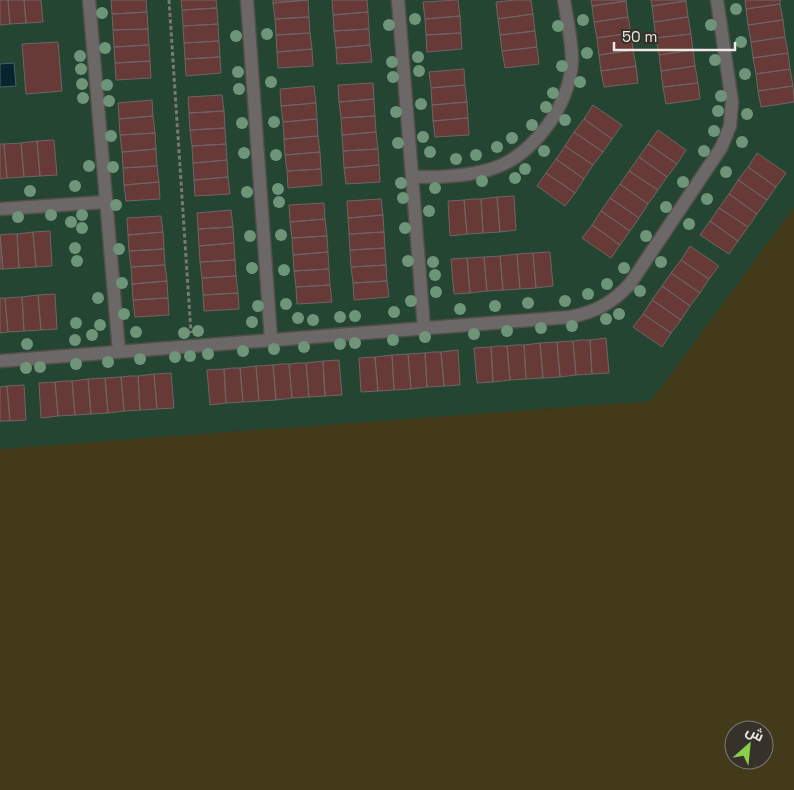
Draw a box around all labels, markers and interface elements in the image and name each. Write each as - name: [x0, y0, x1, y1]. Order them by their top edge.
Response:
- scale bar: [614, 20, 735, 52]
- text: 50 m: [622, 27, 657, 46]
- north arrow: [724, 720, 774, 770]
- text: ش: [743, 721, 767, 746]

